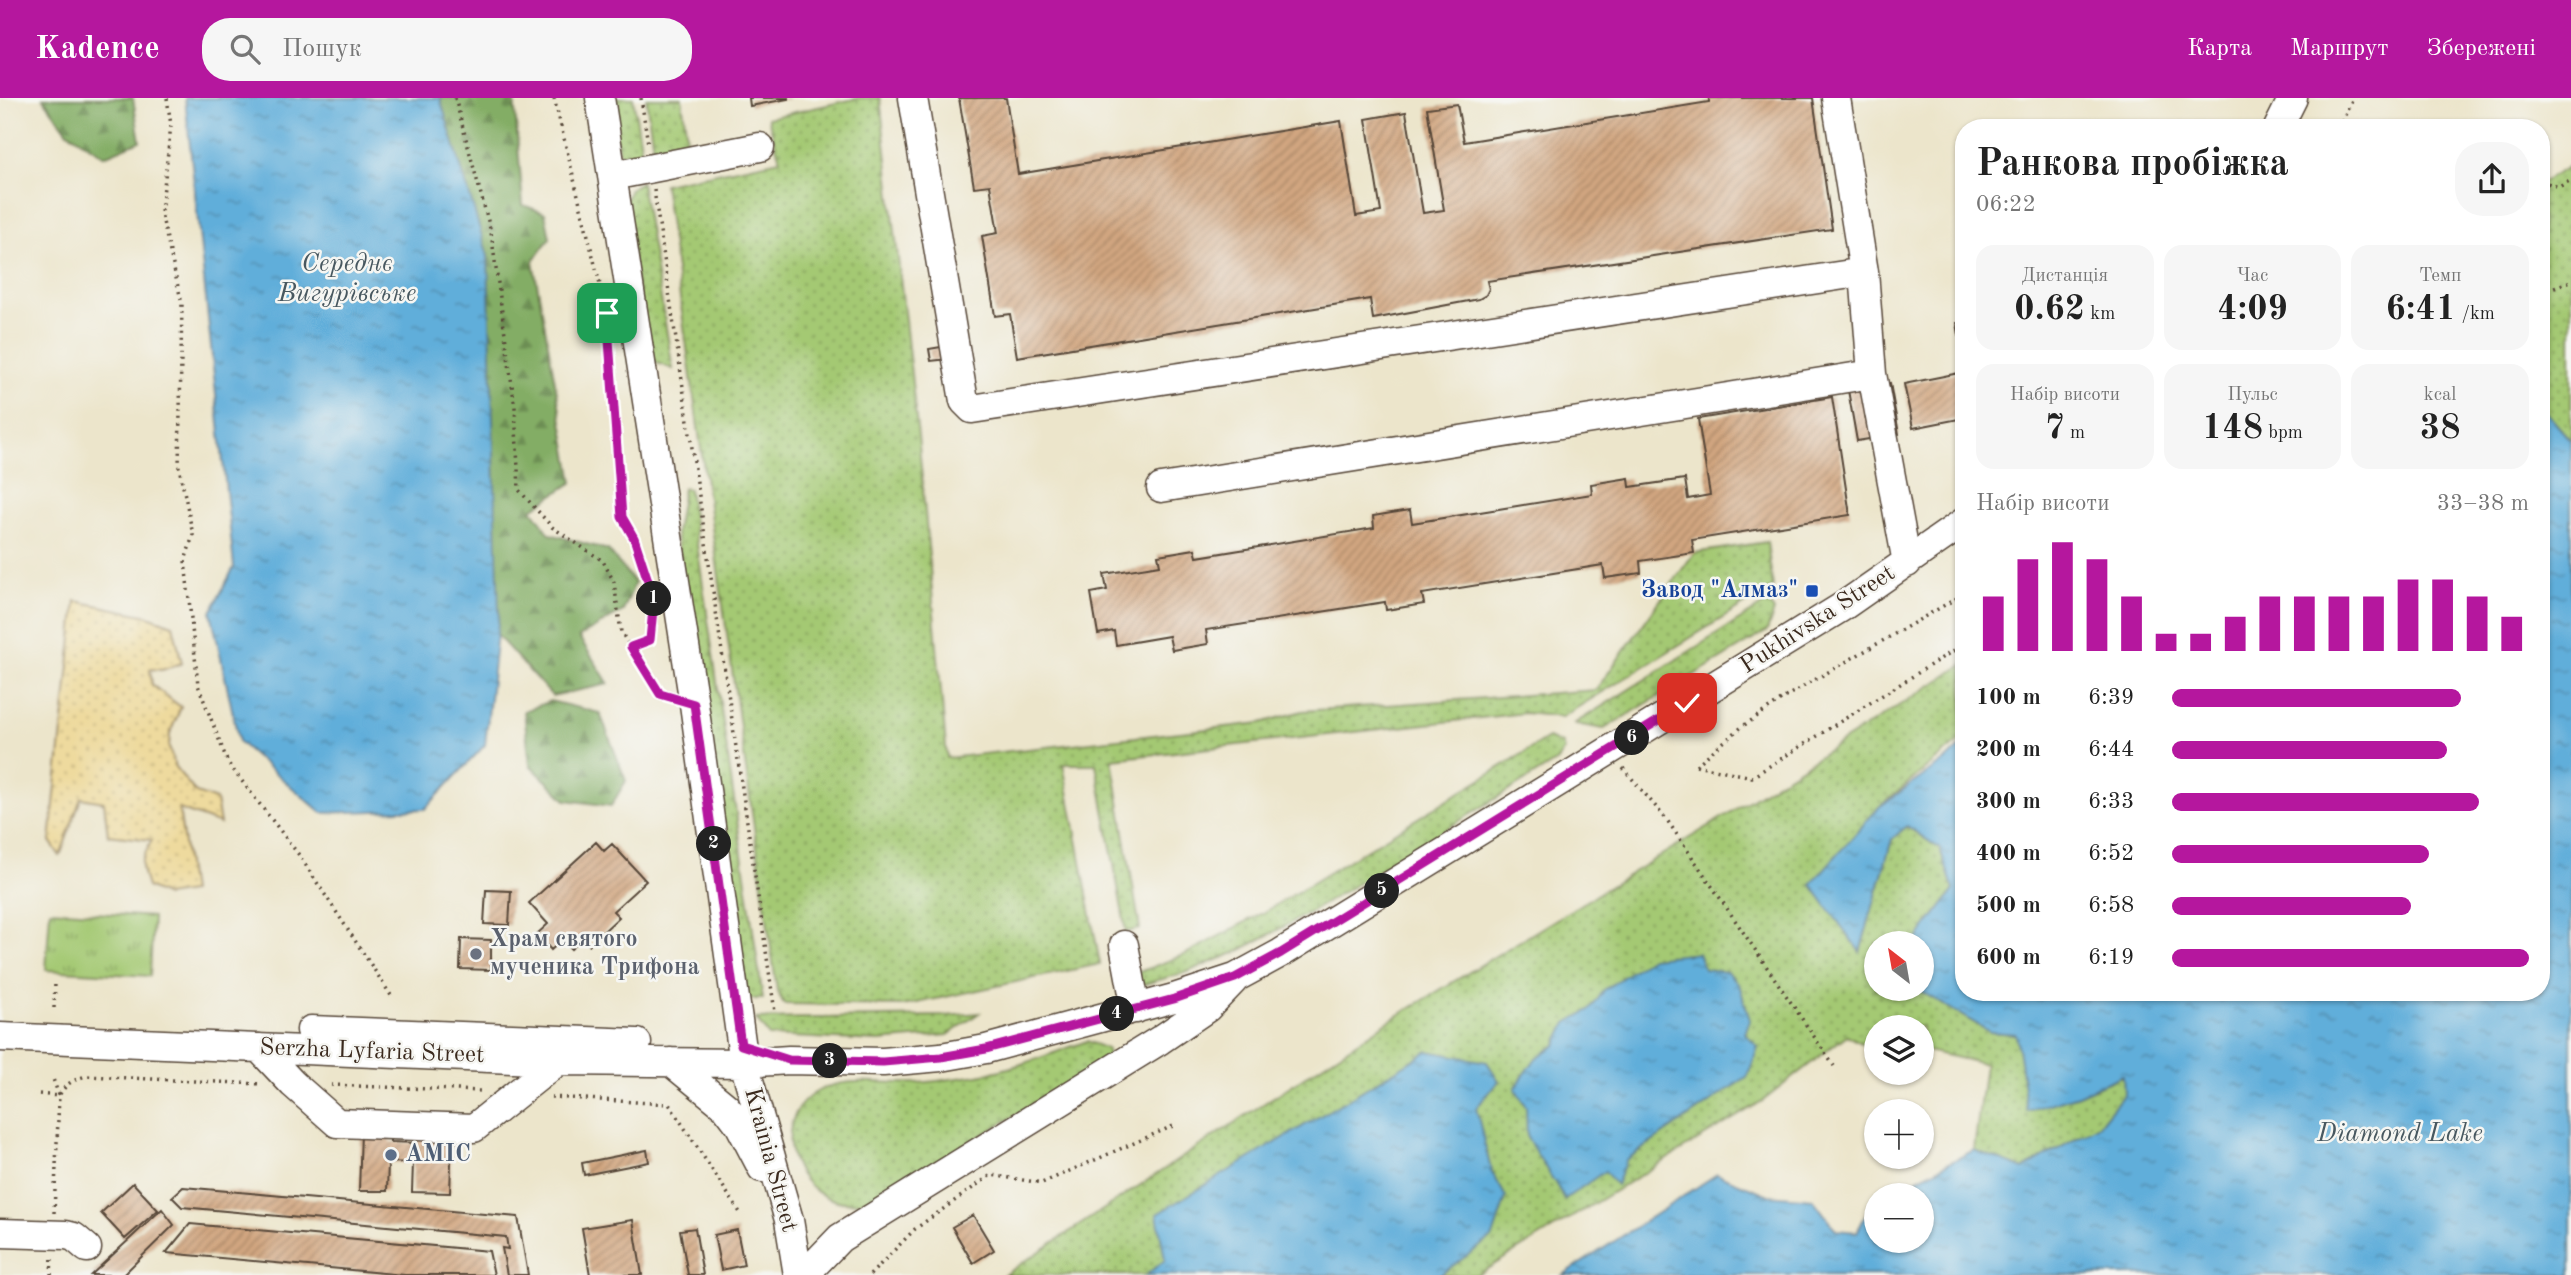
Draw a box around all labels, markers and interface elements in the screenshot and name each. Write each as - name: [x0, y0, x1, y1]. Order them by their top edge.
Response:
- search box: [202, 18, 692, 81]
- icon: search: [226, 30, 264, 68]
- text: Kadence: [35, 33, 160, 66]
- text: Пошук: [282, 36, 362, 62]
- text: Карта: [2187, 37, 2252, 61]
- text: Маршрут: [2290, 37, 2389, 61]
- text: Збережені: [2427, 37, 2536, 61]
- button: share: [2455, 142, 2529, 216]
- text: Ранкова пробіжка: [1976, 146, 2289, 184]
- text: 06:22: [1976, 193, 2036, 216]
- water label: Середнє Вигурівське: [277, 251, 416, 307]
- text: Дистанція: [2021, 267, 2108, 286]
- text: Час: [2237, 267, 2268, 286]
- text: Темп: [2419, 267, 2461, 286]
- pin: [577, 283, 637, 343]
- text: 0.62: [2014, 292, 2085, 327]
- text: 4:09: [2217, 292, 2288, 327]
- text: 6:41: [2385, 292, 2456, 327]
- icon: arrive: [588, 294, 626, 332]
- text: km: [2085, 305, 2115, 324]
- text: /km: [2456, 305, 2495, 324]
- text: Набір висоти: [2010, 386, 2120, 405]
- text: Пульс: [2227, 386, 2278, 405]
- text: kcal: [2424, 386, 2457, 405]
- text: 7: [2044, 411, 2065, 446]
- text: 148: [2202, 411, 2263, 446]
- text: 38: [2420, 411, 2460, 446]
- text: m: [2065, 424, 2085, 443]
- text: bpm: [2263, 424, 2303, 443]
- text: Набір висоти: [1976, 492, 2110, 515]
- text: 33–38 m: [2437, 492, 2529, 515]
- street label: Pukhivska Street: [1736, 561, 1900, 679]
- place label: Завод "Алмаз": [1641, 579, 1798, 603]
- pin: 1: [636, 582, 672, 616]
- marker: Завод "Алмаз": [1804, 583, 1820, 599]
- text: 1: [648, 589, 659, 608]
- pin: [1657, 673, 1717, 733]
- icon: check: [1668, 684, 1706, 722]
- text: 100 m: [1976, 686, 2041, 709]
- text: 6:39: [2088, 686, 2134, 709]
- pin: 6: [1614, 720, 1650, 756]
- text: 6: [1626, 728, 1637, 747]
- text: 200 m: [1976, 738, 2041, 761]
- text: 6:44: [2088, 738, 2134, 761]
- text: 300 m: [1976, 790, 2041, 813]
- text: 6:33: [2088, 790, 2134, 813]
- pin: 2: [696, 826, 732, 862]
- text: 2: [708, 834, 719, 853]
- text: 400 m: [1976, 842, 2041, 865]
- text: 6:52: [2088, 842, 2134, 865]
- pin: 5: [1364, 874, 1400, 908]
- text: 5: [1376, 881, 1387, 900]
- text: 500 m: [1976, 894, 2041, 917]
- text: 6:58: [2088, 894, 2134, 917]
- place label: Храм святого мученика Трифона: [490, 928, 700, 980]
- north arrow: [1864, 931, 1934, 1001]
- map controls: [1864, 931, 1934, 1253]
- marker: Храм святого мученика Трифона: [468, 946, 484, 962]
- text: 600 m: [1976, 946, 2041, 969]
- text: 6:19: [2088, 946, 2134, 969]
- pin: 4: [1100, 996, 1134, 1032]
- text: 4: [1111, 1004, 1122, 1023]
- button: layers: [1864, 1015, 1934, 1085]
- street label: Serzha Lyfaria Street: [259, 1036, 485, 1068]
- pin: 3: [812, 1044, 848, 1079]
- text: 3: [824, 1051, 835, 1070]
- street label: Krainia Street: [739, 1085, 801, 1235]
- button: +: [1864, 1099, 1934, 1169]
- water label: Diamond Lake: [2316, 1121, 2483, 1147]
- place label: AMIC: [405, 1143, 471, 1167]
- marker: AMIC: [383, 1147, 399, 1163]
- button: −: [1864, 1183, 1934, 1253]

